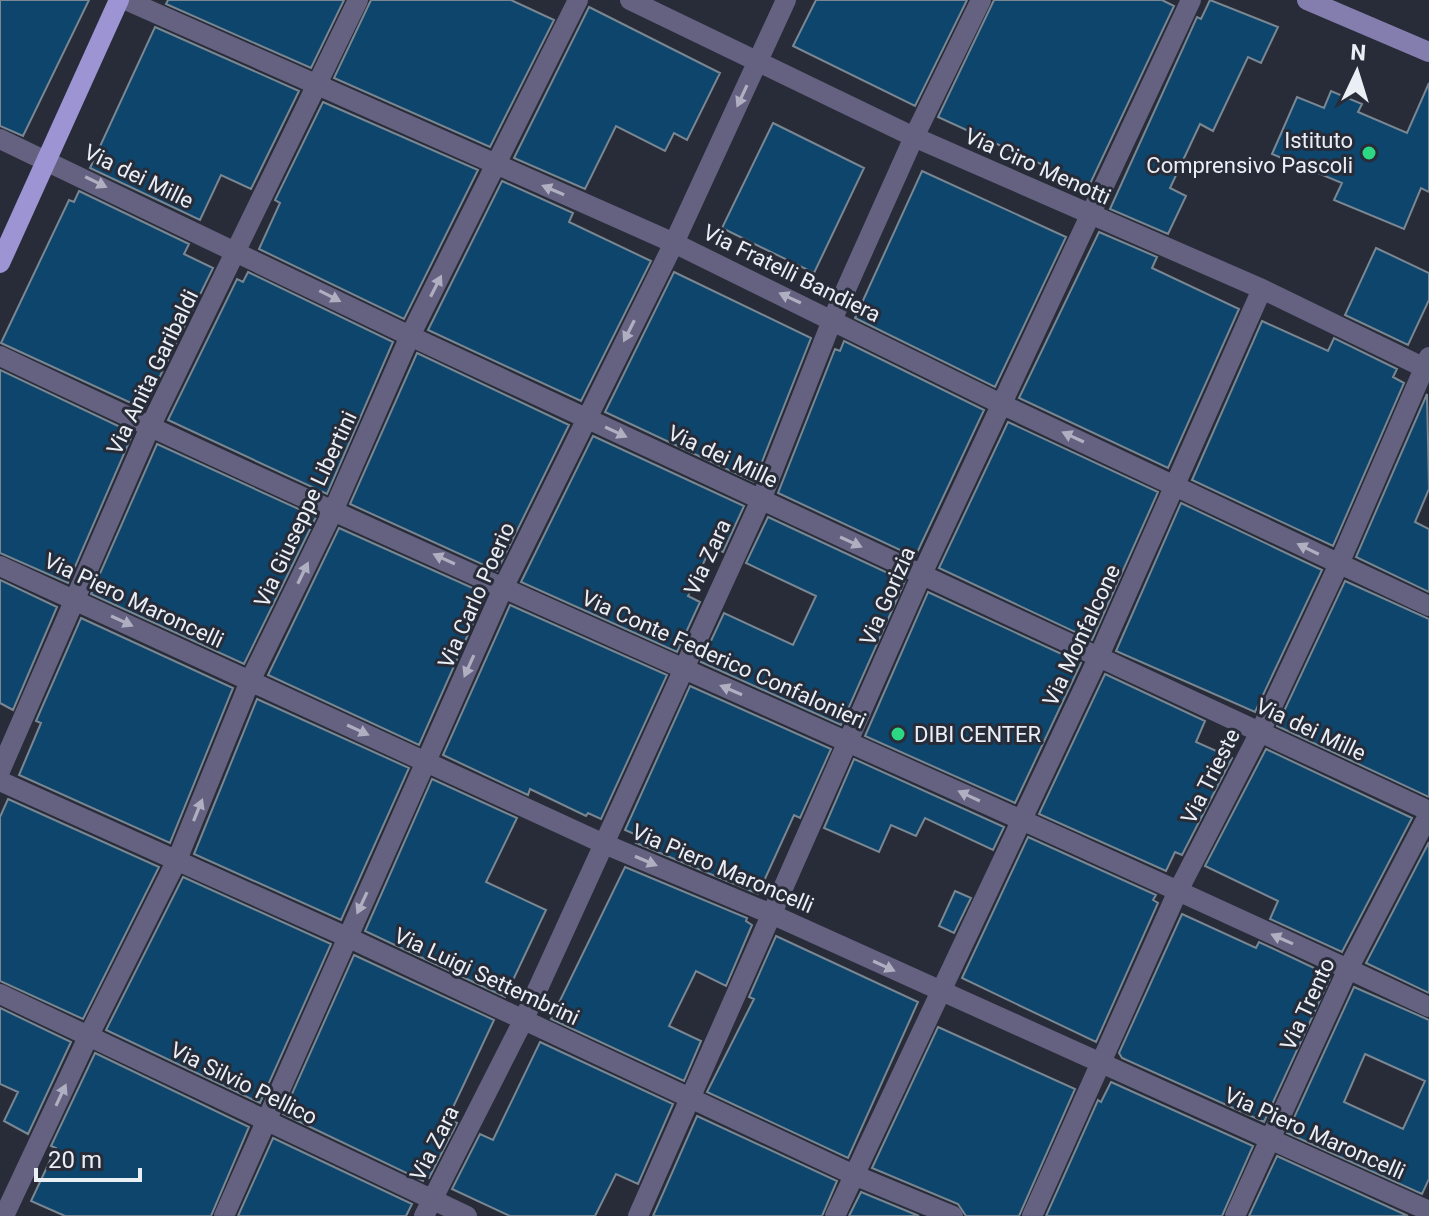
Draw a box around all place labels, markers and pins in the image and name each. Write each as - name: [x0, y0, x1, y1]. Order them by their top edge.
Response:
- place label: Istituto Comprensivo Pascoli: [1146, 128, 1353, 178]
- marker: Istituto Comprensivo Pascoli: [1360, 144, 1378, 162]
- place label: DIBI CENTER: [914, 722, 1041, 747]
- marker: DIBI CENTER: [889, 725, 907, 743]

